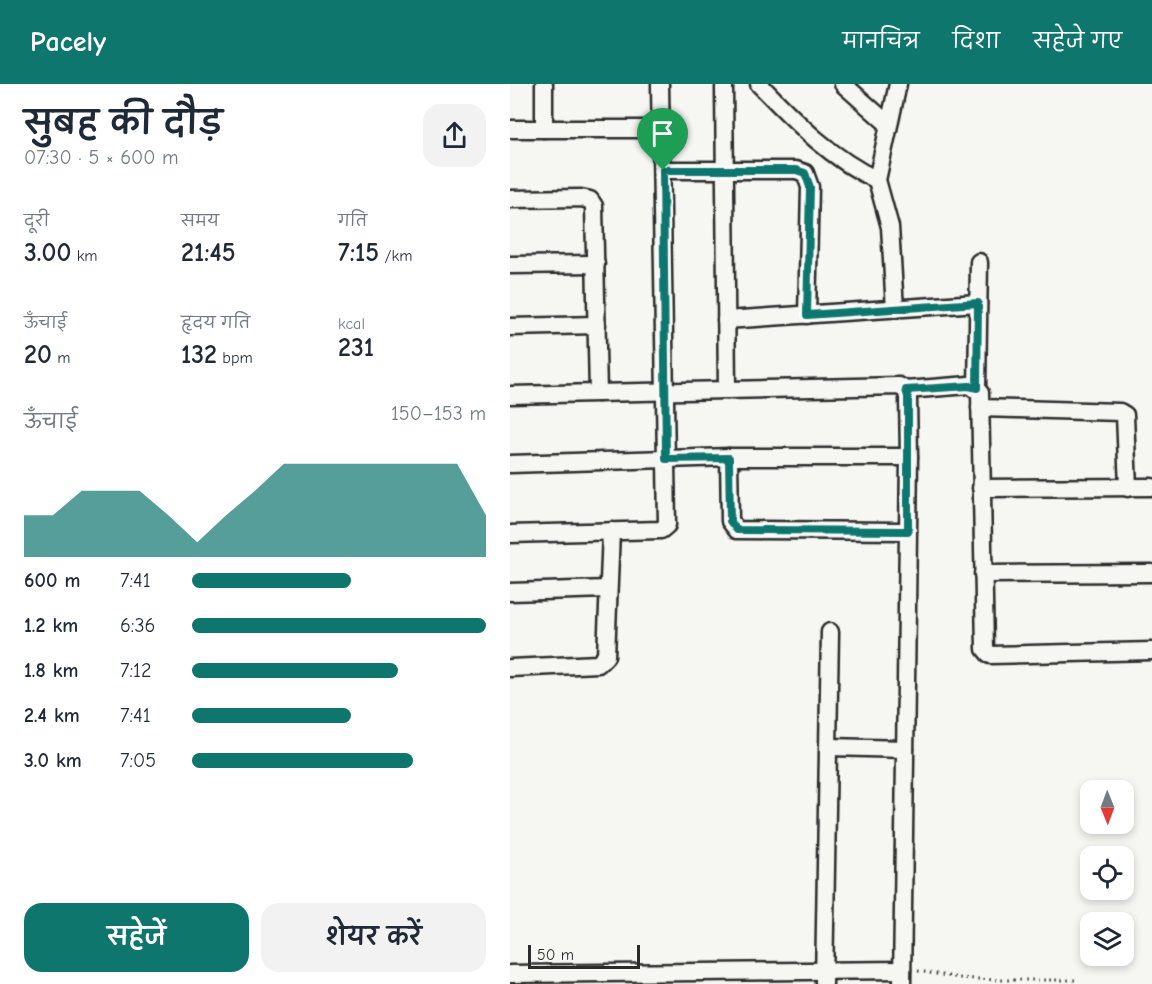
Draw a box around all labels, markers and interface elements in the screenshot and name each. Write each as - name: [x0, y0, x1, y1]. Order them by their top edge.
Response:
- text: Pacely: [30, 26, 106, 58]
- text: मानचित्र: [842, 29, 920, 53]
- text: दिशा: [953, 29, 1000, 53]
- text: सहेजे गए: [1033, 29, 1122, 53]
- text: सुबह की दौड़: [24, 104, 223, 142]
- button: share: [423, 104, 486, 167]
- pin: [637, 108, 688, 170]
- icon: arrive: [646, 117, 679, 150]
- text: 07:30 · 5 × 600 m: [24, 146, 179, 169]
- text: दूरी: [24, 212, 49, 230]
- text: समय: [181, 212, 219, 230]
- text: गति: [338, 212, 367, 230]
- text: 3.00: [24, 238, 71, 268]
- text: 21:45: [181, 238, 236, 268]
- text: 7:15: [338, 238, 379, 268]
- text: km: [71, 247, 98, 265]
- text: /km: [379, 247, 412, 265]
- text: ऊँचाई: [24, 314, 67, 332]
- text: हृदय गति: [181, 314, 250, 332]
- text: kcal: [338, 315, 365, 333]
- text: 231: [338, 333, 374, 363]
- text: 20: [24, 340, 52, 370]
- text: 132: [181, 340, 217, 370]
- text: m: [52, 349, 70, 367]
- text: bpm: [217, 349, 253, 367]
- text: 150–153 m: [391, 402, 486, 425]
- text: ऊँचाई: [24, 410, 78, 433]
- text: 600 m: [24, 569, 80, 592]
- text: 7:41: [120, 569, 151, 592]
- text: 1.2 km: [24, 614, 78, 637]
- text: 6:36: [120, 614, 155, 637]
- text: 1.8 km: [24, 659, 79, 682]
- text: 7:12: [120, 659, 151, 682]
- text: 2.4 km: [24, 704, 80, 727]
- text: 7:41: [120, 704, 151, 727]
- text: 3.0 km: [24, 749, 82, 772]
- text: 7:05: [120, 749, 156, 772]
- north arrow: [1080, 780, 1134, 834]
- map controls: [1080, 780, 1134, 966]
- button: locate: [1080, 846, 1134, 900]
- button: सहेजें: [24, 903, 249, 972]
- button: शेयर करें: [261, 903, 486, 972]
- button: layers: [1080, 912, 1134, 966]
- scale bar: [528, 942, 640, 970]
- text: 50 m: [537, 946, 574, 964]

